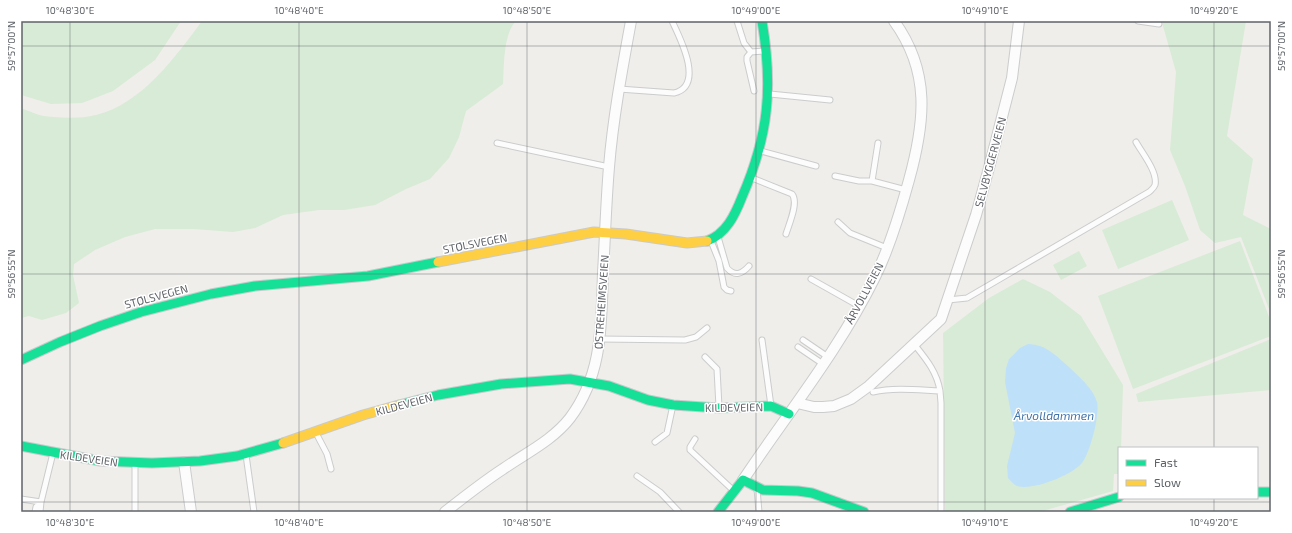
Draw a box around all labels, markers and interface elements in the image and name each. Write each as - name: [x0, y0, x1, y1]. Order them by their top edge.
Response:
- text: 10°48'30"E: [46, 4, 95, 16]
- text: 10°48'40"E: [274, 4, 324, 16]
- text: 10°48'50"E: [503, 4, 552, 16]
- text: 10°49'00"E: [732, 4, 781, 16]
- text: 10°49'10"E: [962, 4, 1009, 16]
- text: 10°49'20"E: [1190, 4, 1239, 16]
- text: 59°57'00"N: [5, 21, 17, 71]
- text: 59°57'00"N: [1275, 21, 1287, 71]
- street label: SELVBYGGERVEIEN: [972, 115, 1008, 209]
- street label: STØLSVEGEN: [442, 230, 508, 256]
- text: 59°56'55"N: [5, 249, 17, 299]
- text: 59°56'55"N: [1275, 249, 1287, 299]
- street label: ØSTREHEIMSVEIEN: [591, 254, 611, 350]
- street label: ÅRVOLLVEIEN: [842, 260, 886, 326]
- street label: STØLSVEGEN: [123, 281, 189, 311]
- street label: KILDEVEIEN: [374, 390, 434, 418]
- street label: KILDEVEIEN: [705, 400, 763, 414]
- water label: Årvolldammen: [1013, 408, 1094, 422]
- legend: [1118, 447, 1258, 499]
- street label: KILDEVEIEN: [59, 448, 119, 468]
- text: Fast: [1154, 455, 1178, 469]
- text: Slow: [1154, 475, 1181, 489]
- text: 10°48'30"E: [46, 516, 95, 528]
- text: 10°48'40"E: [274, 516, 324, 528]
- text: 10°48'50"E: [503, 516, 552, 528]
- text: 10°49'00"E: [732, 516, 781, 528]
- text: 10°49'10"E: [962, 516, 1009, 528]
- text: 10°49'20"E: [1190, 516, 1239, 528]

